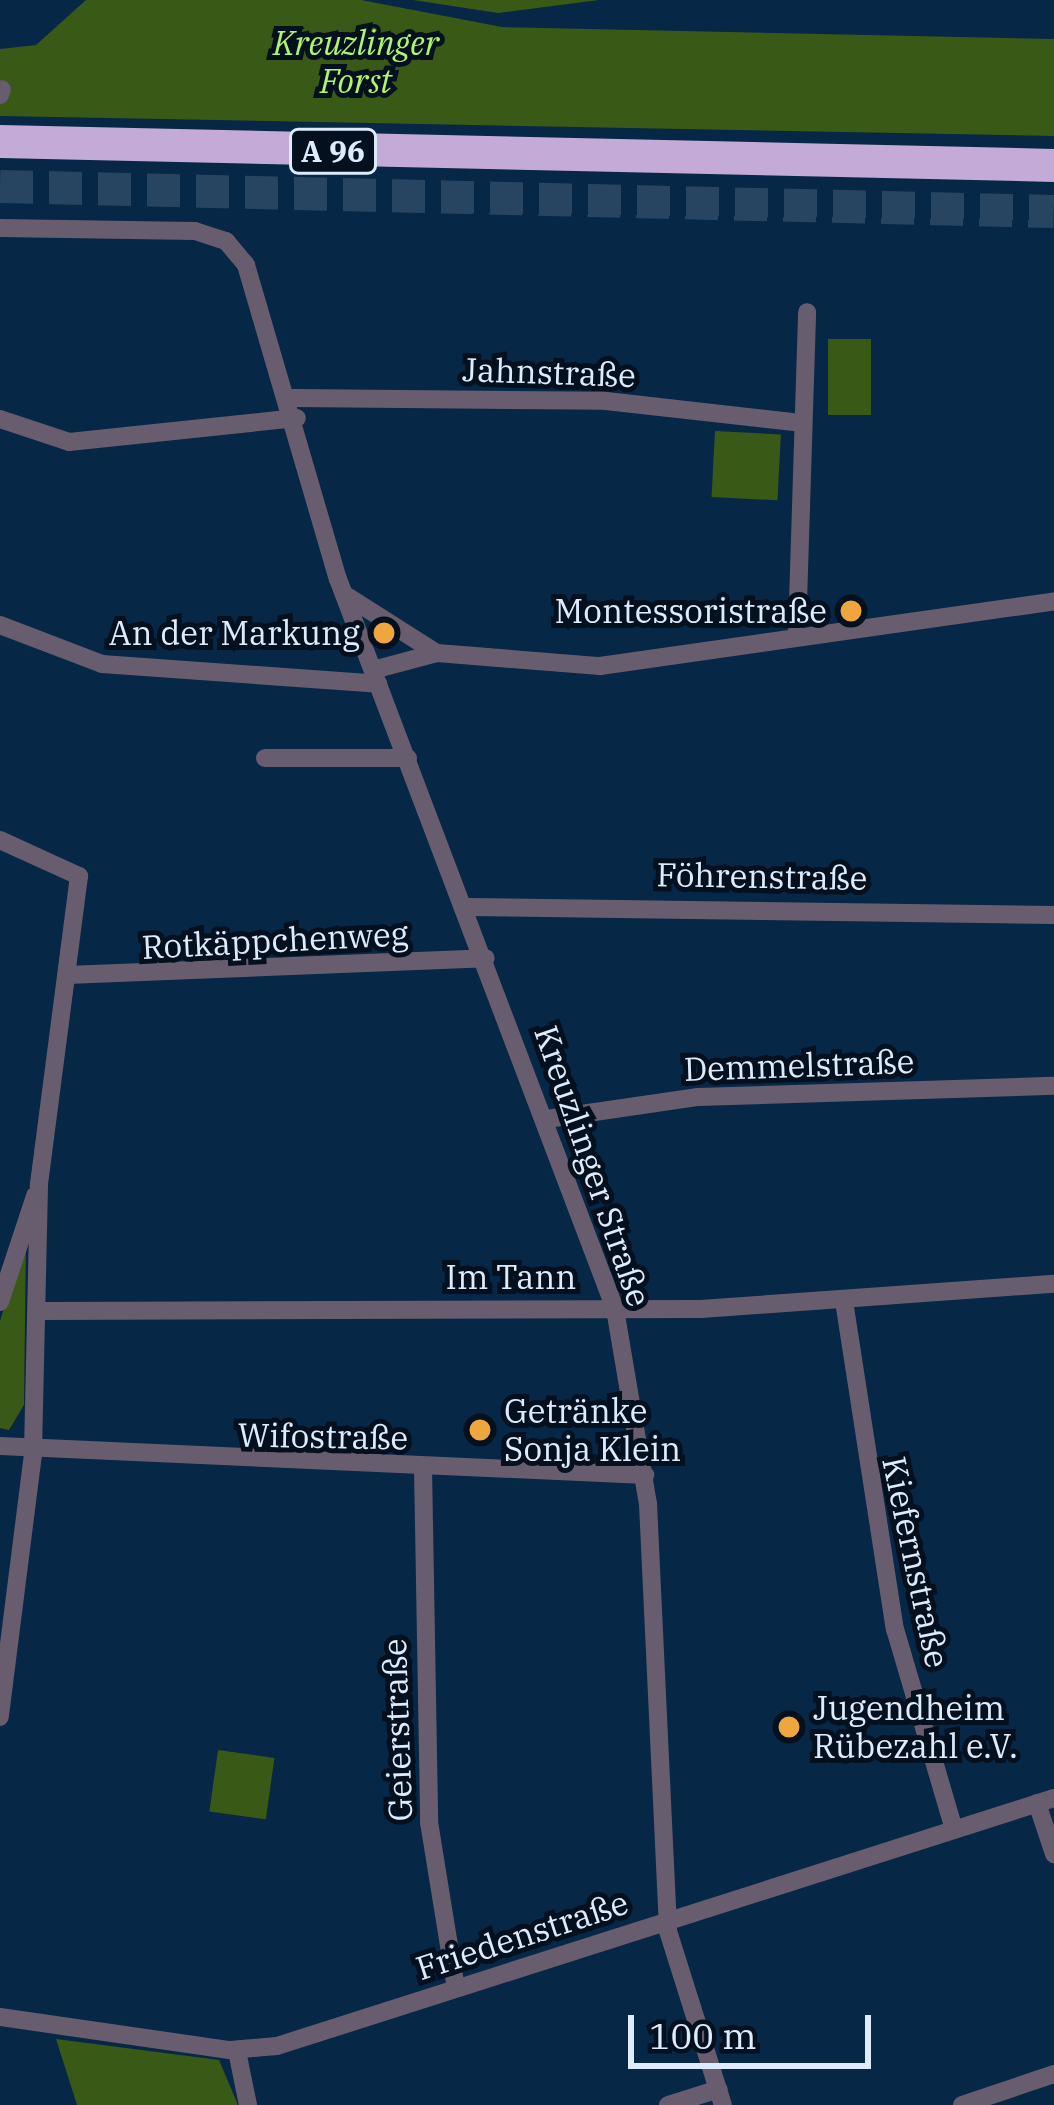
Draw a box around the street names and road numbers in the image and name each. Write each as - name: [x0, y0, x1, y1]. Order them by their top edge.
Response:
- road number: A 96: [288, 127, 378, 175]
- street label: Jahnstraße: [462, 349, 636, 395]
- street label: Föhrenstraße: [656, 854, 868, 898]
- street label: Rotkäppchenweg: [141, 913, 409, 967]
- street label: Kreuzlinger Straße: [526, 1021, 660, 1311]
- street label: Demmelstraße: [683, 1041, 915, 1089]
- street label: Im Tann: [446, 1257, 576, 1297]
- street label: Wifostraße: [237, 1415, 409, 1457]
- street label: Kiefernstraße: [874, 1453, 958, 1671]
- street label: Geierstraße: [374, 1638, 420, 1822]
- street label: Friedenstraße: [411, 1882, 633, 1988]

